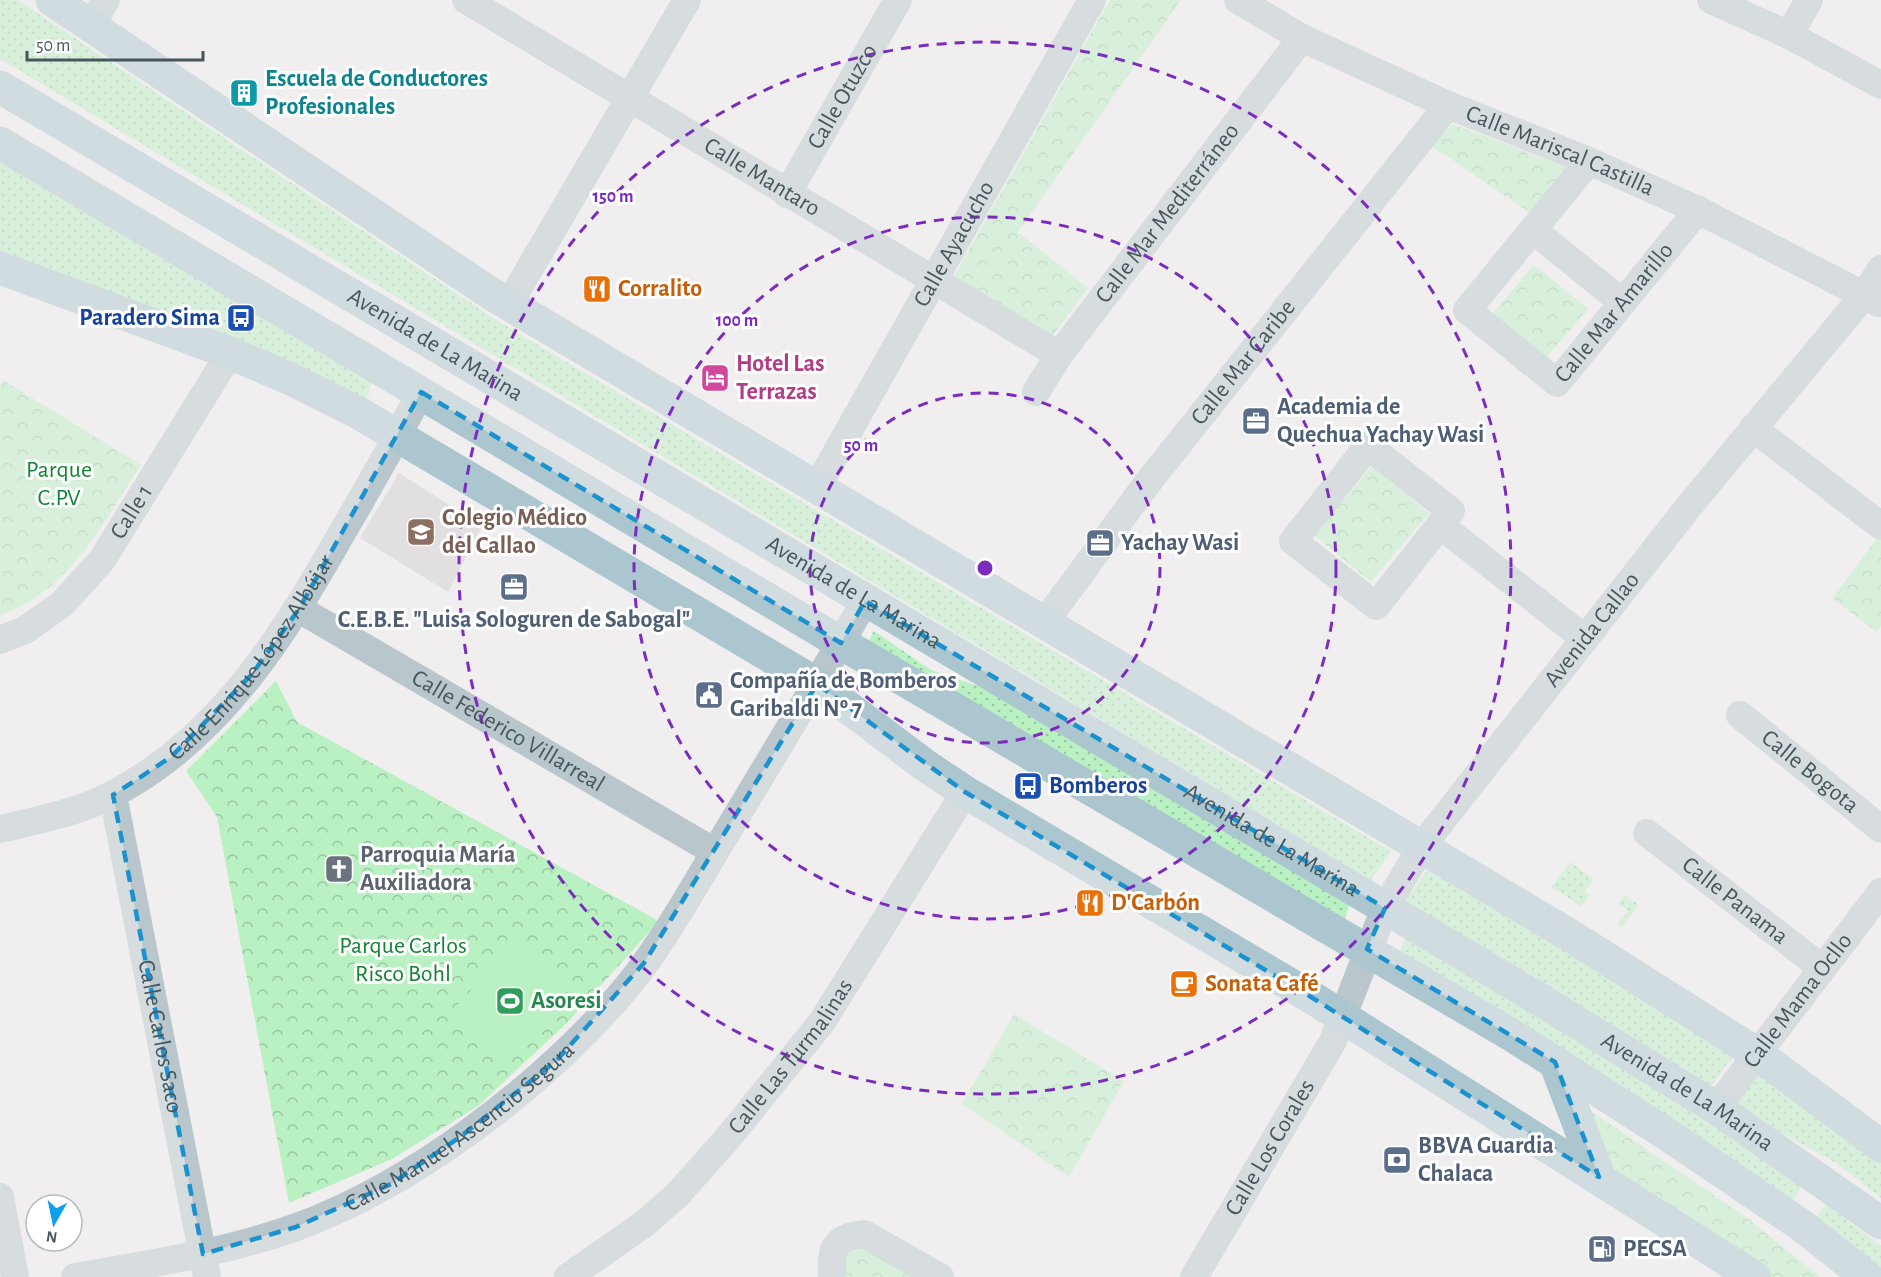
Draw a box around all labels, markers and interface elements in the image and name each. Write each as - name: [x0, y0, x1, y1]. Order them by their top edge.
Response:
- scale bar: [27, 24, 202, 62]
- text: 50 m: [36, 37, 70, 55]
- street label: Calle Otuzco: [803, 40, 882, 153]
- place label: Escuela de Conductores Profesionales: [265, 67, 488, 119]
- building icon: Escuela de Conductores Profesionales: [228, 77, 260, 109]
- street label: Calle Mariscal Castilla: [1462, 101, 1658, 201]
- street label: Calle Mar Mediterráneo: [1091, 119, 1244, 308]
- street label: Calle Mantaro: [700, 133, 824, 221]
- street label: Calle Ayacucho: [909, 177, 999, 311]
- text: 150 m: [593, 188, 633, 206]
- street label: Calle Mar Amarillo: [1550, 238, 1678, 387]
- restaurant icon: Corralito: [581, 273, 613, 305]
- place label: Corralito: [618, 277, 702, 301]
- street label: Avenida de La Marina: [344, 284, 527, 406]
- street label: Calle Mar Caribe: [1187, 296, 1300, 430]
- bus stop icon: Paradero Sima: [225, 302, 257, 334]
- place label: Paradero Sima: [79, 306, 220, 330]
- text: 100 m: [716, 312, 758, 330]
- place label: Hotel Las Terrazas: [736, 352, 824, 404]
- hotel icon: Hotel Las Terrazas: [699, 362, 731, 394]
- place label: Academia de Quechua Yachay Wasi: [1277, 395, 1484, 447]
- office icon: Academia de Quechua Yachay Wasi: [1240, 405, 1272, 437]
- text: 50 m: [844, 437, 878, 455]
- park label: Parque C.P.V: [26, 458, 92, 510]
- street label: Calle 1: [106, 481, 157, 543]
- place label: Colegio Médico del Callao: [442, 506, 587, 558]
- school or university icon: Colegio Médico del Callao: [405, 516, 437, 548]
- office icon: Yachay Wasi: [1084, 527, 1116, 559]
- place label: Yachay Wasi: [1121, 531, 1239, 555]
- street label: Avenida de La Marina: [762, 532, 945, 654]
- street label: Calle Enrique López Albújar: [164, 550, 339, 765]
- centre of rings: [975, 558, 995, 578]
- street label: Avenida Callao: [1540, 568, 1644, 692]
- office icon: C.E.B.E. "Luisa Sologuren de Sabogal": [498, 571, 530, 603]
- place label: C.E.B.E. "Luisa Sologuren de Sabogal": [338, 608, 690, 632]
- street label: Calle Federico Villarreal: [407, 665, 609, 797]
- place label: Compañía de Bomberos Garibaldi Nº 7: [730, 669, 957, 721]
- public building icon: Compañía de Bomberos Garibaldi Nº 7: [693, 679, 725, 711]
- street label: Calle Bogota: [1757, 725, 1863, 818]
- bus stop icon: Bomberos: [1012, 770, 1044, 802]
- place label: Bomberos: [1049, 774, 1147, 798]
- street label: Avenida de La Marina: [1180, 779, 1363, 902]
- place label: Parroquia María Auxiliadora: [360, 843, 516, 895]
- church icon: Parroquia María Auxiliadora: [323, 853, 355, 885]
- street label: Calle Panama: [1677, 853, 1792, 949]
- restaurant icon: D'Carbón: [1074, 887, 1106, 919]
- place label: D'Carbón: [1111, 891, 1200, 915]
- street label: Calle Mama Ocllo: [1739, 929, 1857, 1073]
- park label: Parque Carlos Risco Bohl: [339, 934, 467, 986]
- street label: Calle Carlos Saco: [133, 958, 187, 1115]
- cafe icon: Sonata Café: [1168, 968, 1200, 1000]
- place label: Sonata Café: [1205, 972, 1319, 996]
- street label: Calle Las Turmalinas: [724, 975, 857, 1139]
- sports icon: Asoresi: [494, 985, 526, 1017]
- place label: Asoresi: [531, 989, 602, 1013]
- street label: Avenida de La Marina: [1597, 1028, 1778, 1156]
- street label: Calle Manuel Ascencio Segura: [341, 1038, 579, 1217]
- street label: Calle Los Corales: [1221, 1076, 1319, 1220]
- place label: BBVA Guardia Chalaca: [1418, 1134, 1554, 1186]
- bank icon: BBVA Guardia Chalaca: [1381, 1144, 1413, 1176]
- north arrow: [24, 1193, 84, 1253]
- text: N: [45, 1228, 59, 1246]
- fuel station icon: PECSA: [1586, 1233, 1618, 1265]
- place label: PECSA: [1623, 1237, 1688, 1261]

